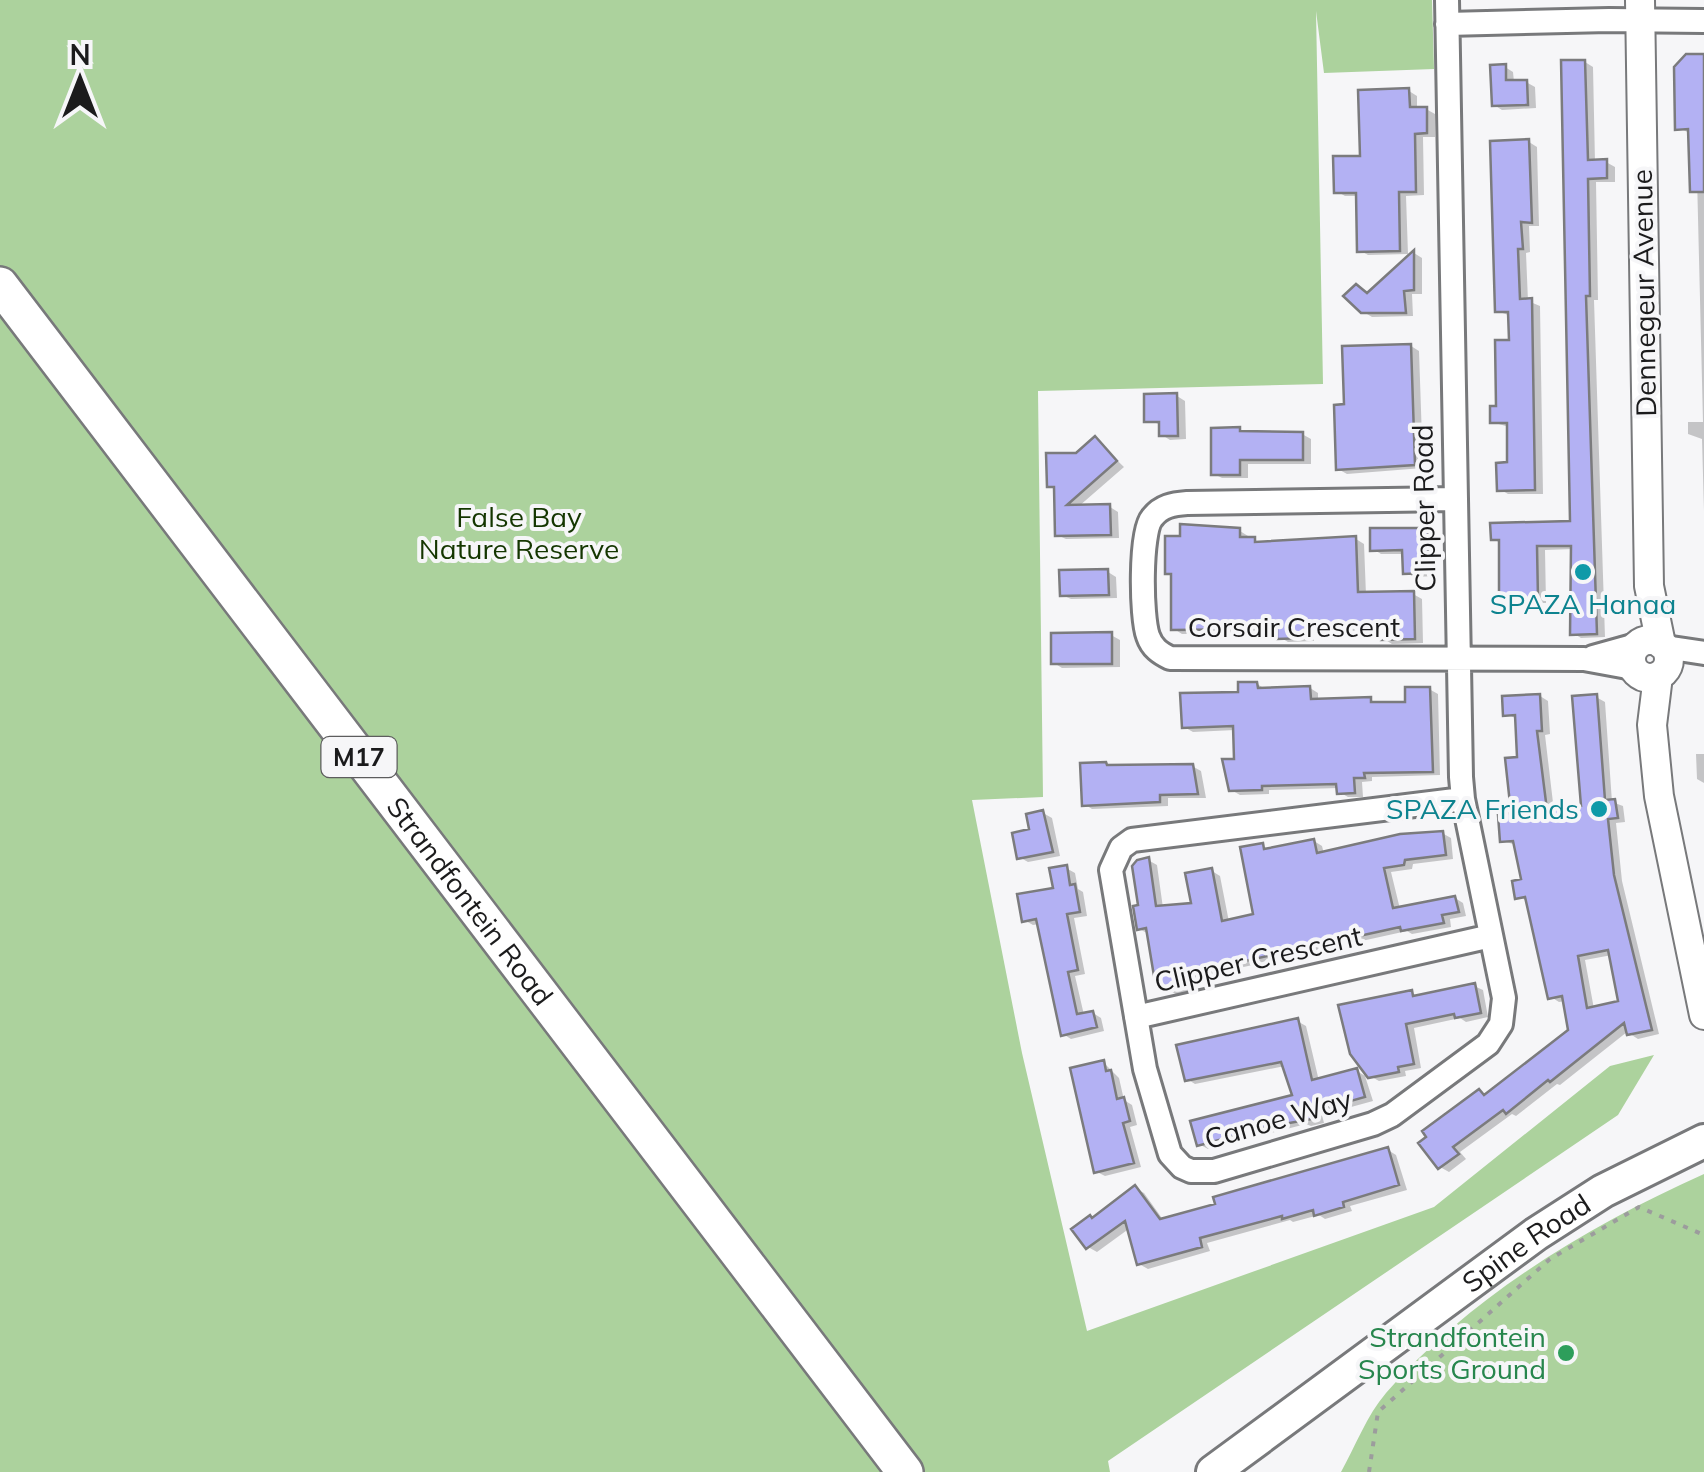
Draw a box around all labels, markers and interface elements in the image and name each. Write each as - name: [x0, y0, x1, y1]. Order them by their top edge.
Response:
- north arrow: [30, 30, 130, 130]
- text: N: [69, 37, 91, 72]
- street label: Dennegeur Avenue: [1624, 169, 1663, 417]
- street label: Clipper Road: [1405, 424, 1442, 592]
- park label: False Bay Nature Reserve: [419, 499, 619, 566]
- marker: SPAZA Hanaa: [1572, 561, 1594, 583]
- place label: SPAZA Hanaa: [1490, 586, 1676, 621]
- street label: Corsair Crescent: [1188, 609, 1400, 644]
- road number: M17: [322, 737, 396, 777]
- street label: Strandfontein Road: [380, 790, 561, 1012]
- place label: SPAZA Friends: [1386, 791, 1579, 826]
- marker: SPAZA Friends: [1588, 798, 1610, 820]
- street label: Clipper Crescent: [1151, 918, 1365, 999]
- street label: Canoe Way: [1200, 1081, 1356, 1156]
- street label: Spine Road: [1455, 1186, 1597, 1300]
- place label: Strandfontein Sports Ground: [1358, 1319, 1546, 1386]
- marker: Strandfontein Sports Ground: [1555, 1342, 1577, 1364]

